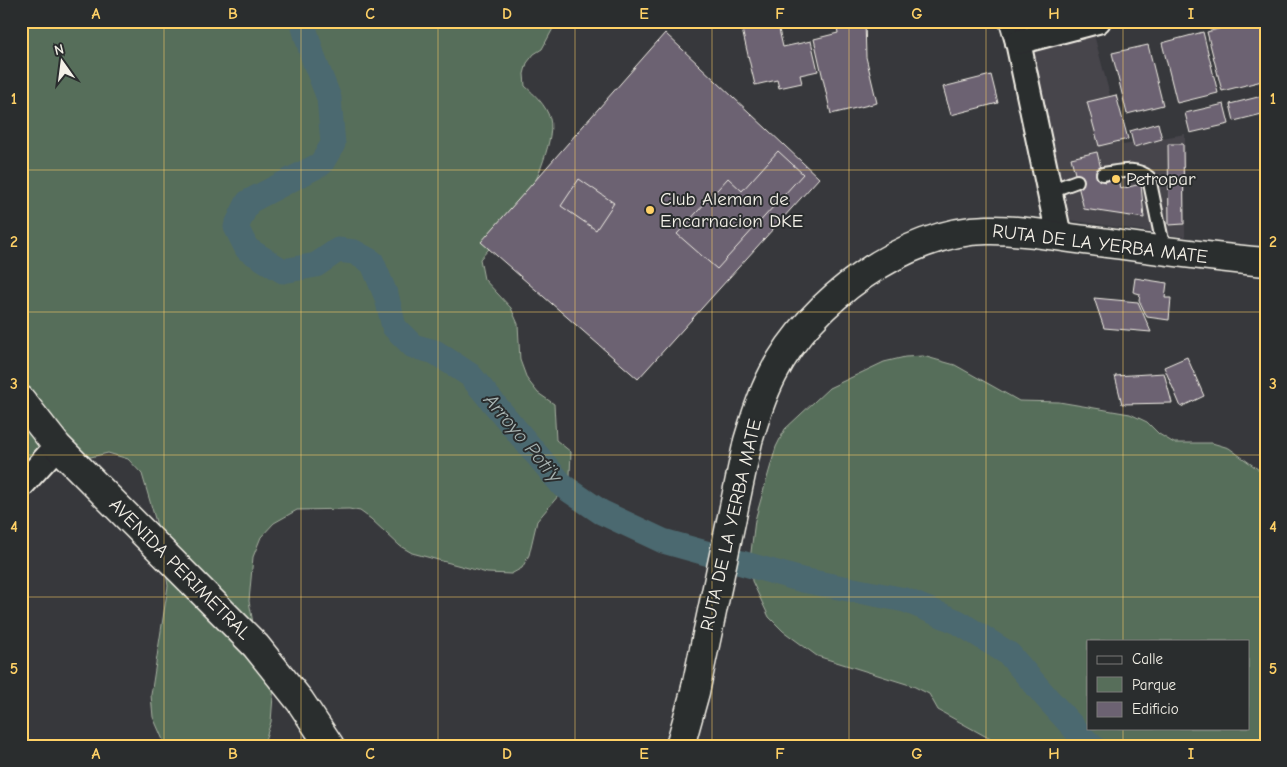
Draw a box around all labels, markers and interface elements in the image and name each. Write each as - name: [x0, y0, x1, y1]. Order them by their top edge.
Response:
- text: A: [92, 5, 101, 23]
- text: B: [228, 5, 238, 23]
- text: C: [365, 5, 375, 23]
- text: D: [502, 5, 512, 23]
- text: E: [639, 5, 649, 23]
- text: F: [775, 5, 785, 23]
- text: G: [911, 5, 923, 23]
- text: H: [1048, 5, 1060, 23]
- text: I: [1188, 5, 1194, 23]
- north arrow: [38, 38, 88, 88]
- text: N: [52, 41, 65, 59]
- text: 1: [11, 90, 17, 108]
- text: 1: [1270, 90, 1276, 108]
- place label: Petropar: [1126, 168, 1196, 190]
- marker: Petropar: [1110, 173, 1122, 185]
- place label: Club Aleman de Encarnacion DKE: [660, 188, 803, 232]
- marker: Club Aleman de Encarnacion DKE: [644, 204, 656, 216]
- street label: RUTA DE LA YERBA MATE: [991, 220, 1209, 268]
- text: 2: [10, 233, 18, 251]
- text: 2: [1269, 233, 1277, 251]
- text: 3: [10, 375, 18, 393]
- text: 3: [1269, 375, 1277, 393]
- water label: Arroyo Poti'y: [479, 388, 567, 488]
- street label: RUTA DE LA YERBA MATE: [696, 417, 766, 633]
- street label: AVENIDA PERIMETRAL: [105, 494, 256, 645]
- text: 4: [10, 518, 18, 536]
- text: 4: [1269, 518, 1277, 536]
- legend: [1087, 640, 1250, 730]
- text: Calle: [1132, 650, 1164, 668]
- text: 5: [10, 660, 18, 678]
- text: 5: [1269, 660, 1277, 678]
- text: Parque: [1132, 676, 1177, 694]
- text: Edificio: [1132, 700, 1179, 718]
- text: A: [92, 745, 101, 763]
- text: B: [228, 745, 238, 763]
- text: C: [365, 745, 375, 763]
- text: D: [502, 745, 512, 763]
- text: E: [639, 745, 649, 763]
- text: F: [775, 745, 785, 763]
- text: G: [911, 745, 923, 763]
- text: H: [1048, 745, 1060, 763]
- text: I: [1188, 745, 1194, 763]

